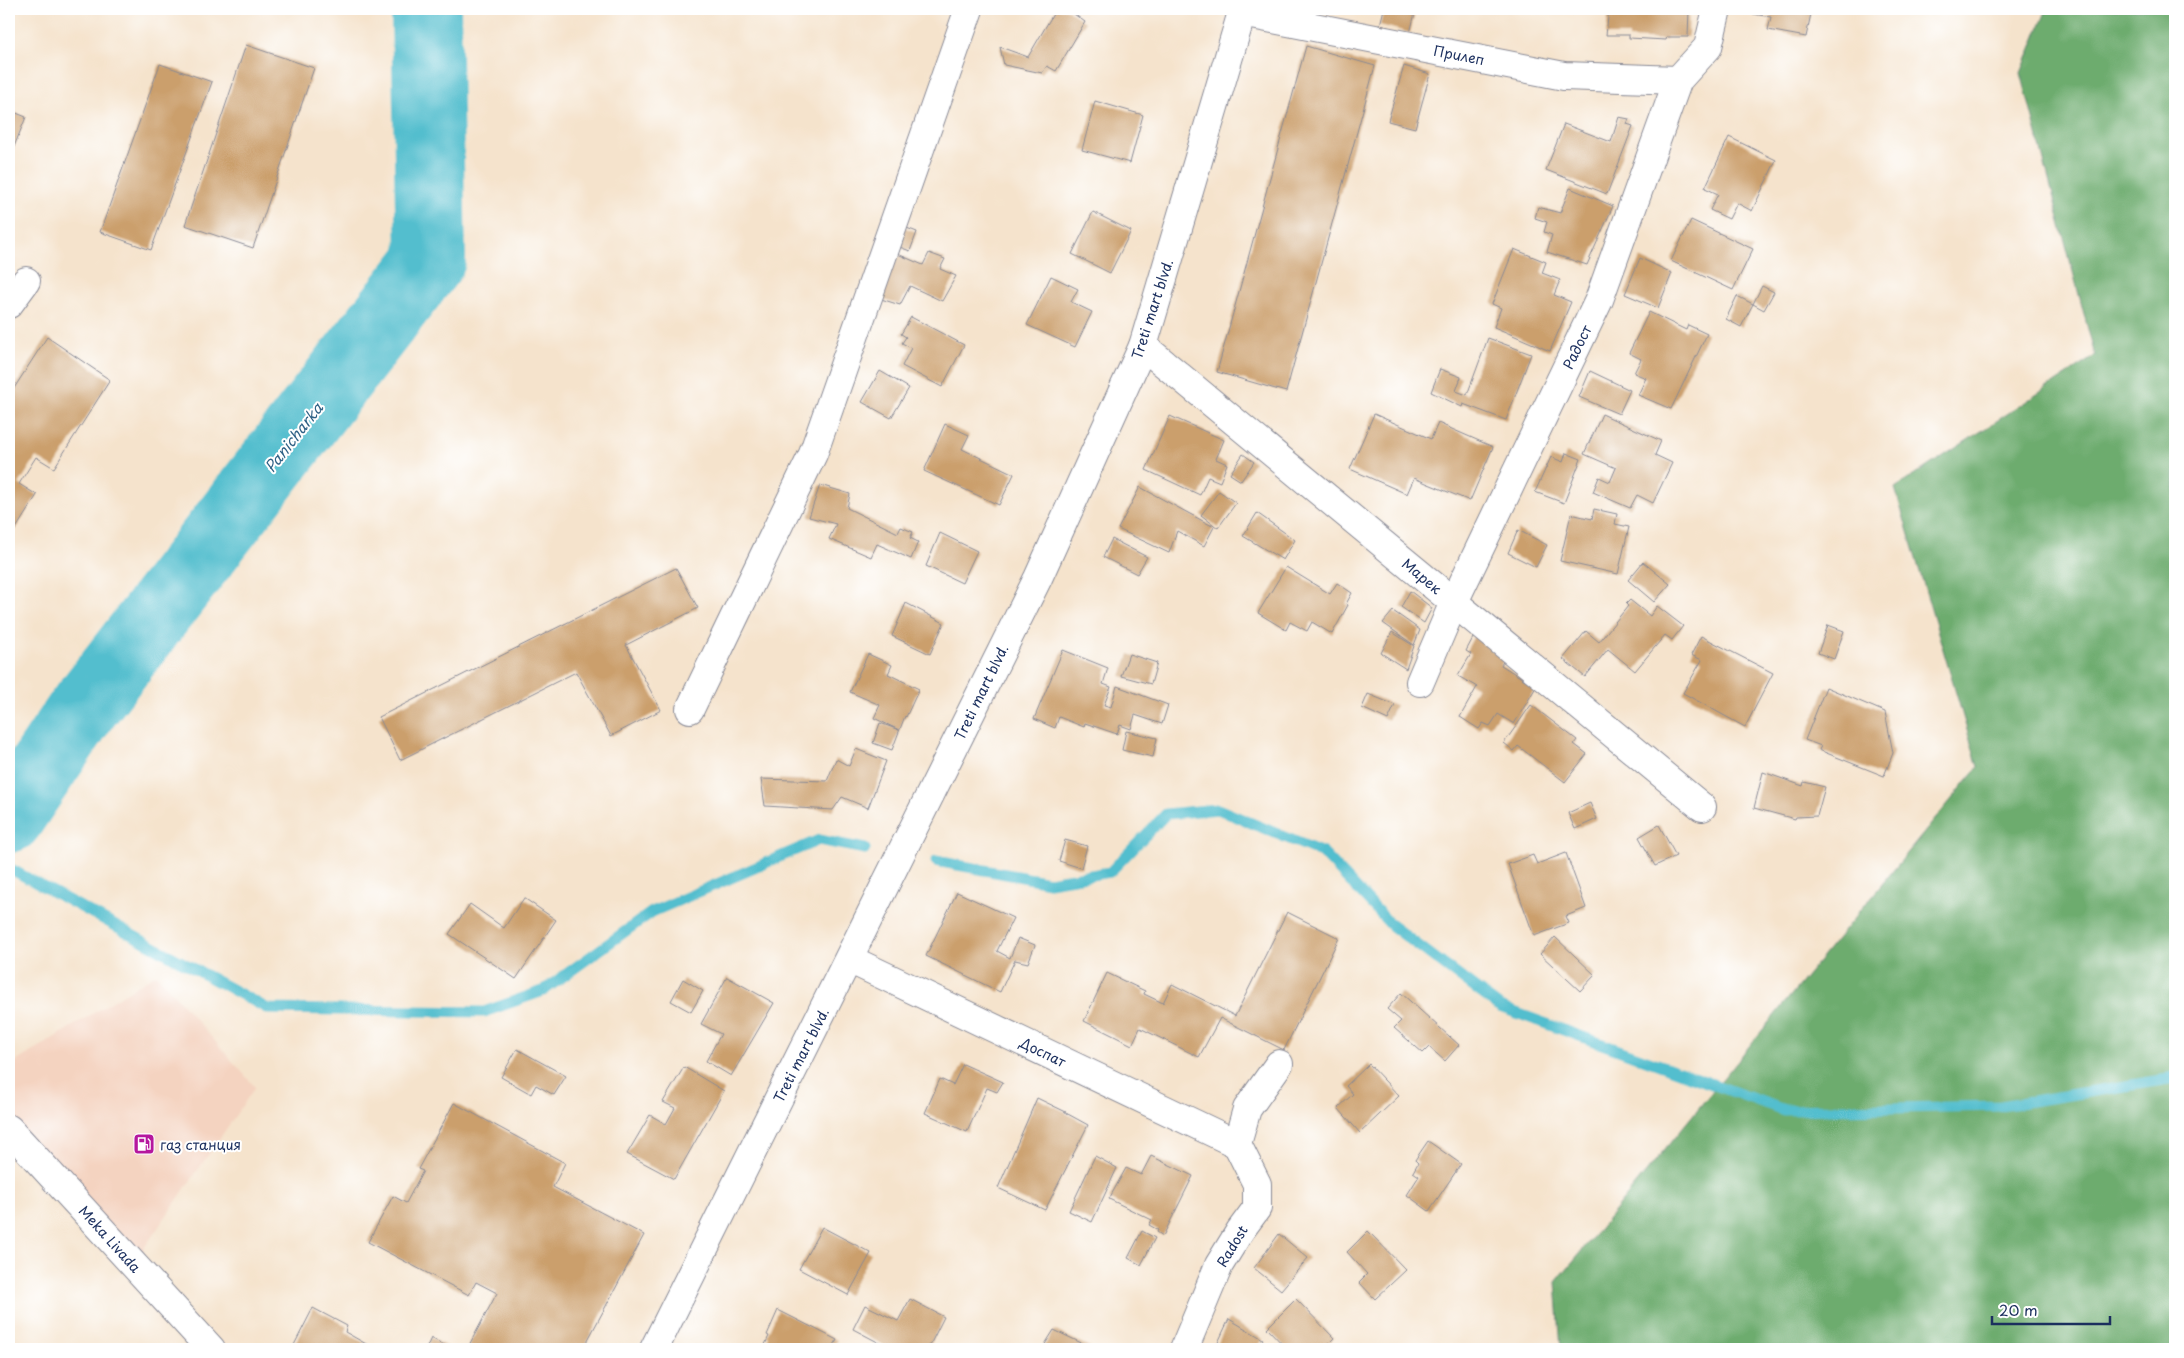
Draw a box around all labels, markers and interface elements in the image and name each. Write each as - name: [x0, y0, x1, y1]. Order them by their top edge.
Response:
- street label: Прилеп: [1432, 40, 1486, 70]
- street label: Treti mart blvd.: [1126, 256, 1178, 362]
- street label: Радост: [1557, 321, 1597, 373]
- water label: Panicharka: [258, 397, 328, 477]
- street label: Марек: [1398, 553, 1447, 599]
- street label: Treti mart blvd.: [949, 641, 1013, 743]
- street label: Treti mart blvd.: [768, 1004, 834, 1106]
- street label: Доспат: [1016, 1031, 1070, 1072]
- fuel station icon: газ станция: [132, 1132, 156, 1156]
- place label: газ станция: [160, 1134, 241, 1155]
- street label: Meka Livada: [74, 1201, 146, 1277]
- street label: Radost: [1211, 1221, 1253, 1271]
- scale bar: [1992, 1293, 2109, 1325]
- text: 20 m: [1999, 1298, 2038, 1321]

